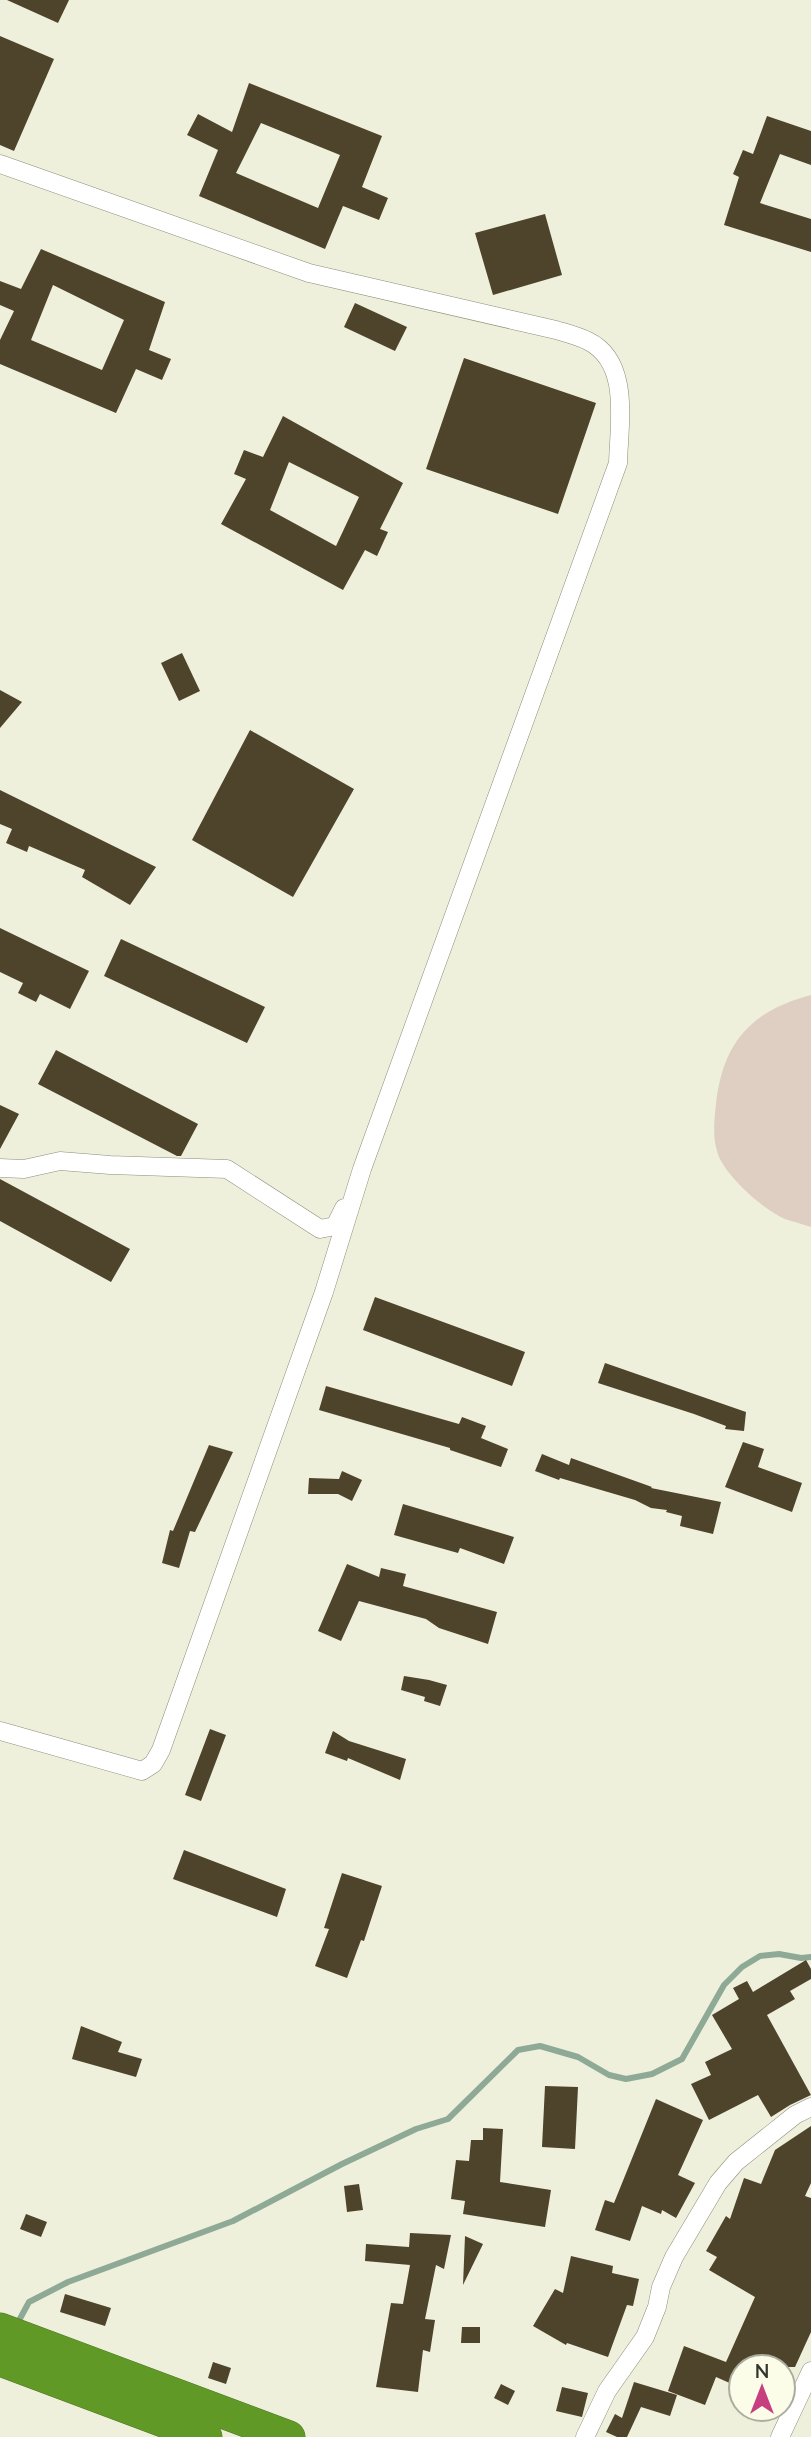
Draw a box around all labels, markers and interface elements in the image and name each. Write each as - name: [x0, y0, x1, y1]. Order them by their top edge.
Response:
- north arrow: [727, 2353, 797, 2423]
- text: N: [755, 2359, 769, 2382]

